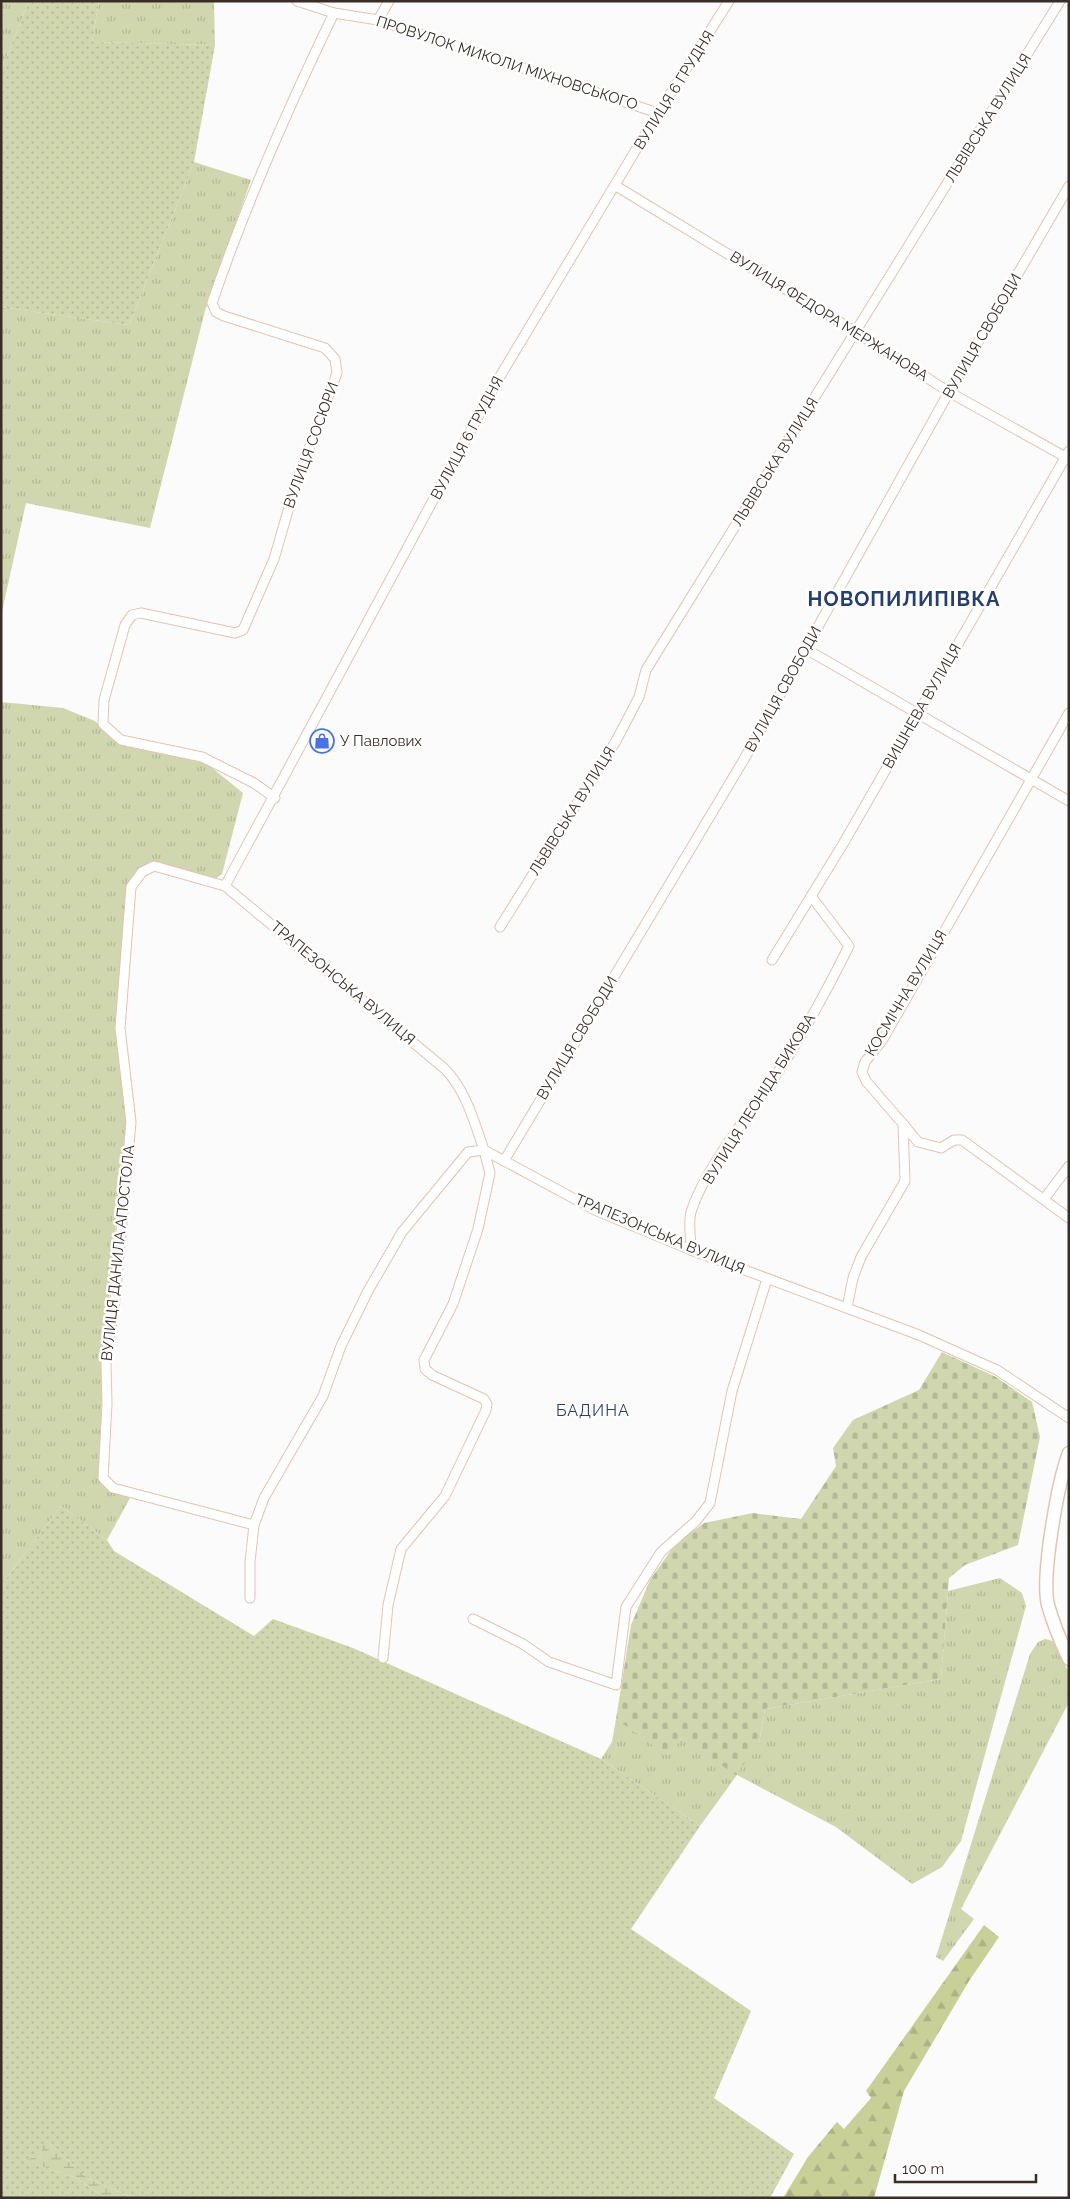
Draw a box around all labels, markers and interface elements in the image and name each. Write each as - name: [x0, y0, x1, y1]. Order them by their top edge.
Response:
- street label: ПРОВУЛОК МИКОЛИ МІХНОВСЬКОГО: [374, 12, 640, 114]
- street label: ВУЛИЦЯ 6 ГРУДНЯ: [630, 27, 718, 153]
- street label: ЛЬВІВСЬКА ВУЛИЦЯ: [941, 50, 1035, 186]
- street label: ВУЛИЦЯ ФЕДОРА МЕРЖАНОВА: [727, 247, 931, 385]
- street label: ВУЛИЦЯ СВОБОДИ: [939, 270, 1025, 402]
- street label: ВУЛИЦЯ 6 ГРУДНЯ: [427, 373, 507, 503]
- street label: ВУЛИЦЯ СОСЮРИ: [280, 379, 342, 511]
- street label: ЛЬВІВСЬКА ВУЛИЦЯ: [728, 394, 822, 530]
- district label: НОВОПИЛИПІВКА: [808, 587, 1000, 611]
- street label: ВУЛИЦЯ СВОБОДИ: [741, 623, 825, 755]
- street label: ВИШНЕВА ВУЛИЦЯ: [879, 640, 965, 772]
- shop icon: У Павлових: [309, 728, 335, 754]
- place label: У Павлових: [340, 732, 422, 750]
- street label: ЛЬВІВСЬКА ВУЛИЦЯ: [525, 743, 619, 879]
- street label: ТРАПЕЗОНСЬКА ВУЛИЦЯ: [267, 917, 419, 1049]
- street label: КОСМІЧНА ВУЛИЦЯ: [861, 927, 951, 1059]
- street label: ВУЛИЦЯ СВОБОДИ: [533, 973, 621, 1103]
- street label: ВУЛИЦЯ ЛЕОНІДА БИКОВА: [699, 1010, 819, 1188]
- street label: ВУЛИЦЯ ДАНИЛА АПОСТОЛА: [98, 1144, 138, 1362]
- street label: ТРАПЕЗОНСЬКА ВУЛИЦЯ: [572, 1190, 748, 1278]
- district label: БАДИНА: [556, 1401, 630, 1420]
- scale bar: [895, 2152, 1036, 2184]
- text: 100 m: [902, 2160, 944, 2178]

